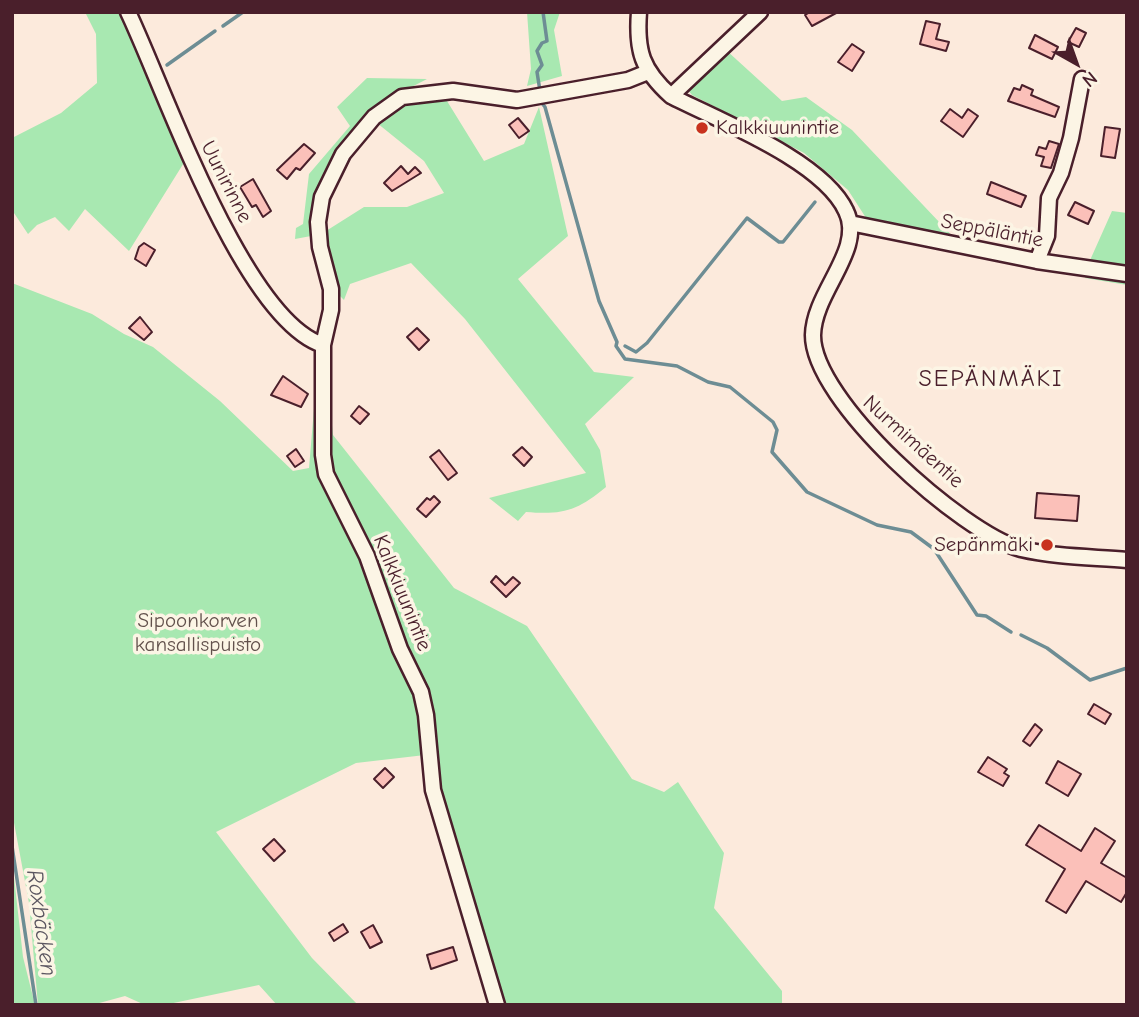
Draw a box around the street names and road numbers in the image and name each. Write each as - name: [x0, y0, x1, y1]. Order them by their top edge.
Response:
- street label: Uunirinne: [195, 137, 257, 227]
- street label: Seppäläntie: [939, 209, 1045, 253]
- street label: Nurmimäentie: [858, 390, 968, 494]
- street label: Kalkkiuunintie: [367, 531, 437, 655]

